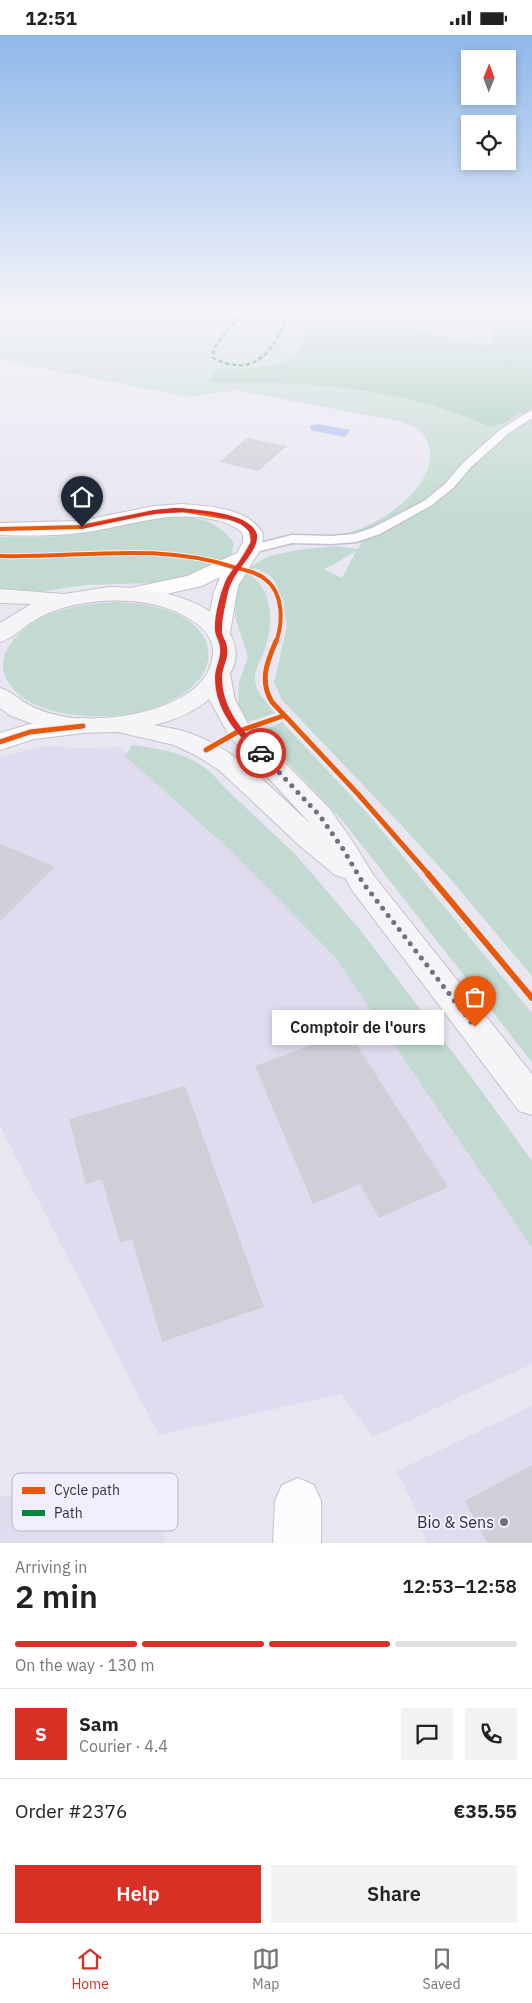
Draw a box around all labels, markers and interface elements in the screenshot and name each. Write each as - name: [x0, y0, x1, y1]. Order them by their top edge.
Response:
- text: 12:51: [25, 6, 77, 30]
- north arrow: [461, 50, 516, 105]
- map controls: [461, 50, 516, 170]
- button: locate: [461, 115, 516, 170]
- pin: [61, 476, 103, 527]
- icon: home: [68, 483, 96, 511]
- courier: [236, 728, 286, 778]
- icon: car: [247, 739, 275, 767]
- pin: [454, 976, 496, 1027]
- icon: bag: [461, 983, 489, 1011]
- callout: Comptoir de l'ours: [272, 1009, 445, 1045]
- text: Comptoir de l'ours: [290, 1017, 426, 1037]
- legend: [12, 1473, 178, 1531]
- text: Cycle path: [54, 1481, 120, 1499]
- text: Path: [54, 1504, 83, 1522]
- place label: Bio & Sens: [417, 1512, 494, 1532]
- marker: Bio & Sens: [498, 1516, 510, 1528]
- text: Arriving in: [15, 1557, 87, 1577]
- text: 12:53–12:58: [403, 1574, 517, 1598]
- text: 2 min: [15, 1575, 98, 1617]
- text: On the way · 130 m: [15, 1655, 154, 1675]
- button: chat: [401, 1708, 453, 1760]
- button: phone: [465, 1708, 517, 1760]
- text: Sam: [79, 1712, 119, 1736]
- text: S: [35, 1722, 47, 1746]
- text: Courier · 4.4: [79, 1736, 168, 1756]
- text: Order #2376: [15, 1799, 127, 1823]
- text: €35.55: [454, 1799, 517, 1823]
- button: Help: [15, 1865, 261, 1923]
- button: Share: [271, 1865, 517, 1923]
- tab: Home: [71, 1945, 109, 1993]
- tab: Map: [252, 1945, 280, 1993]
- tab: Saved: [423, 1945, 461, 1993]

